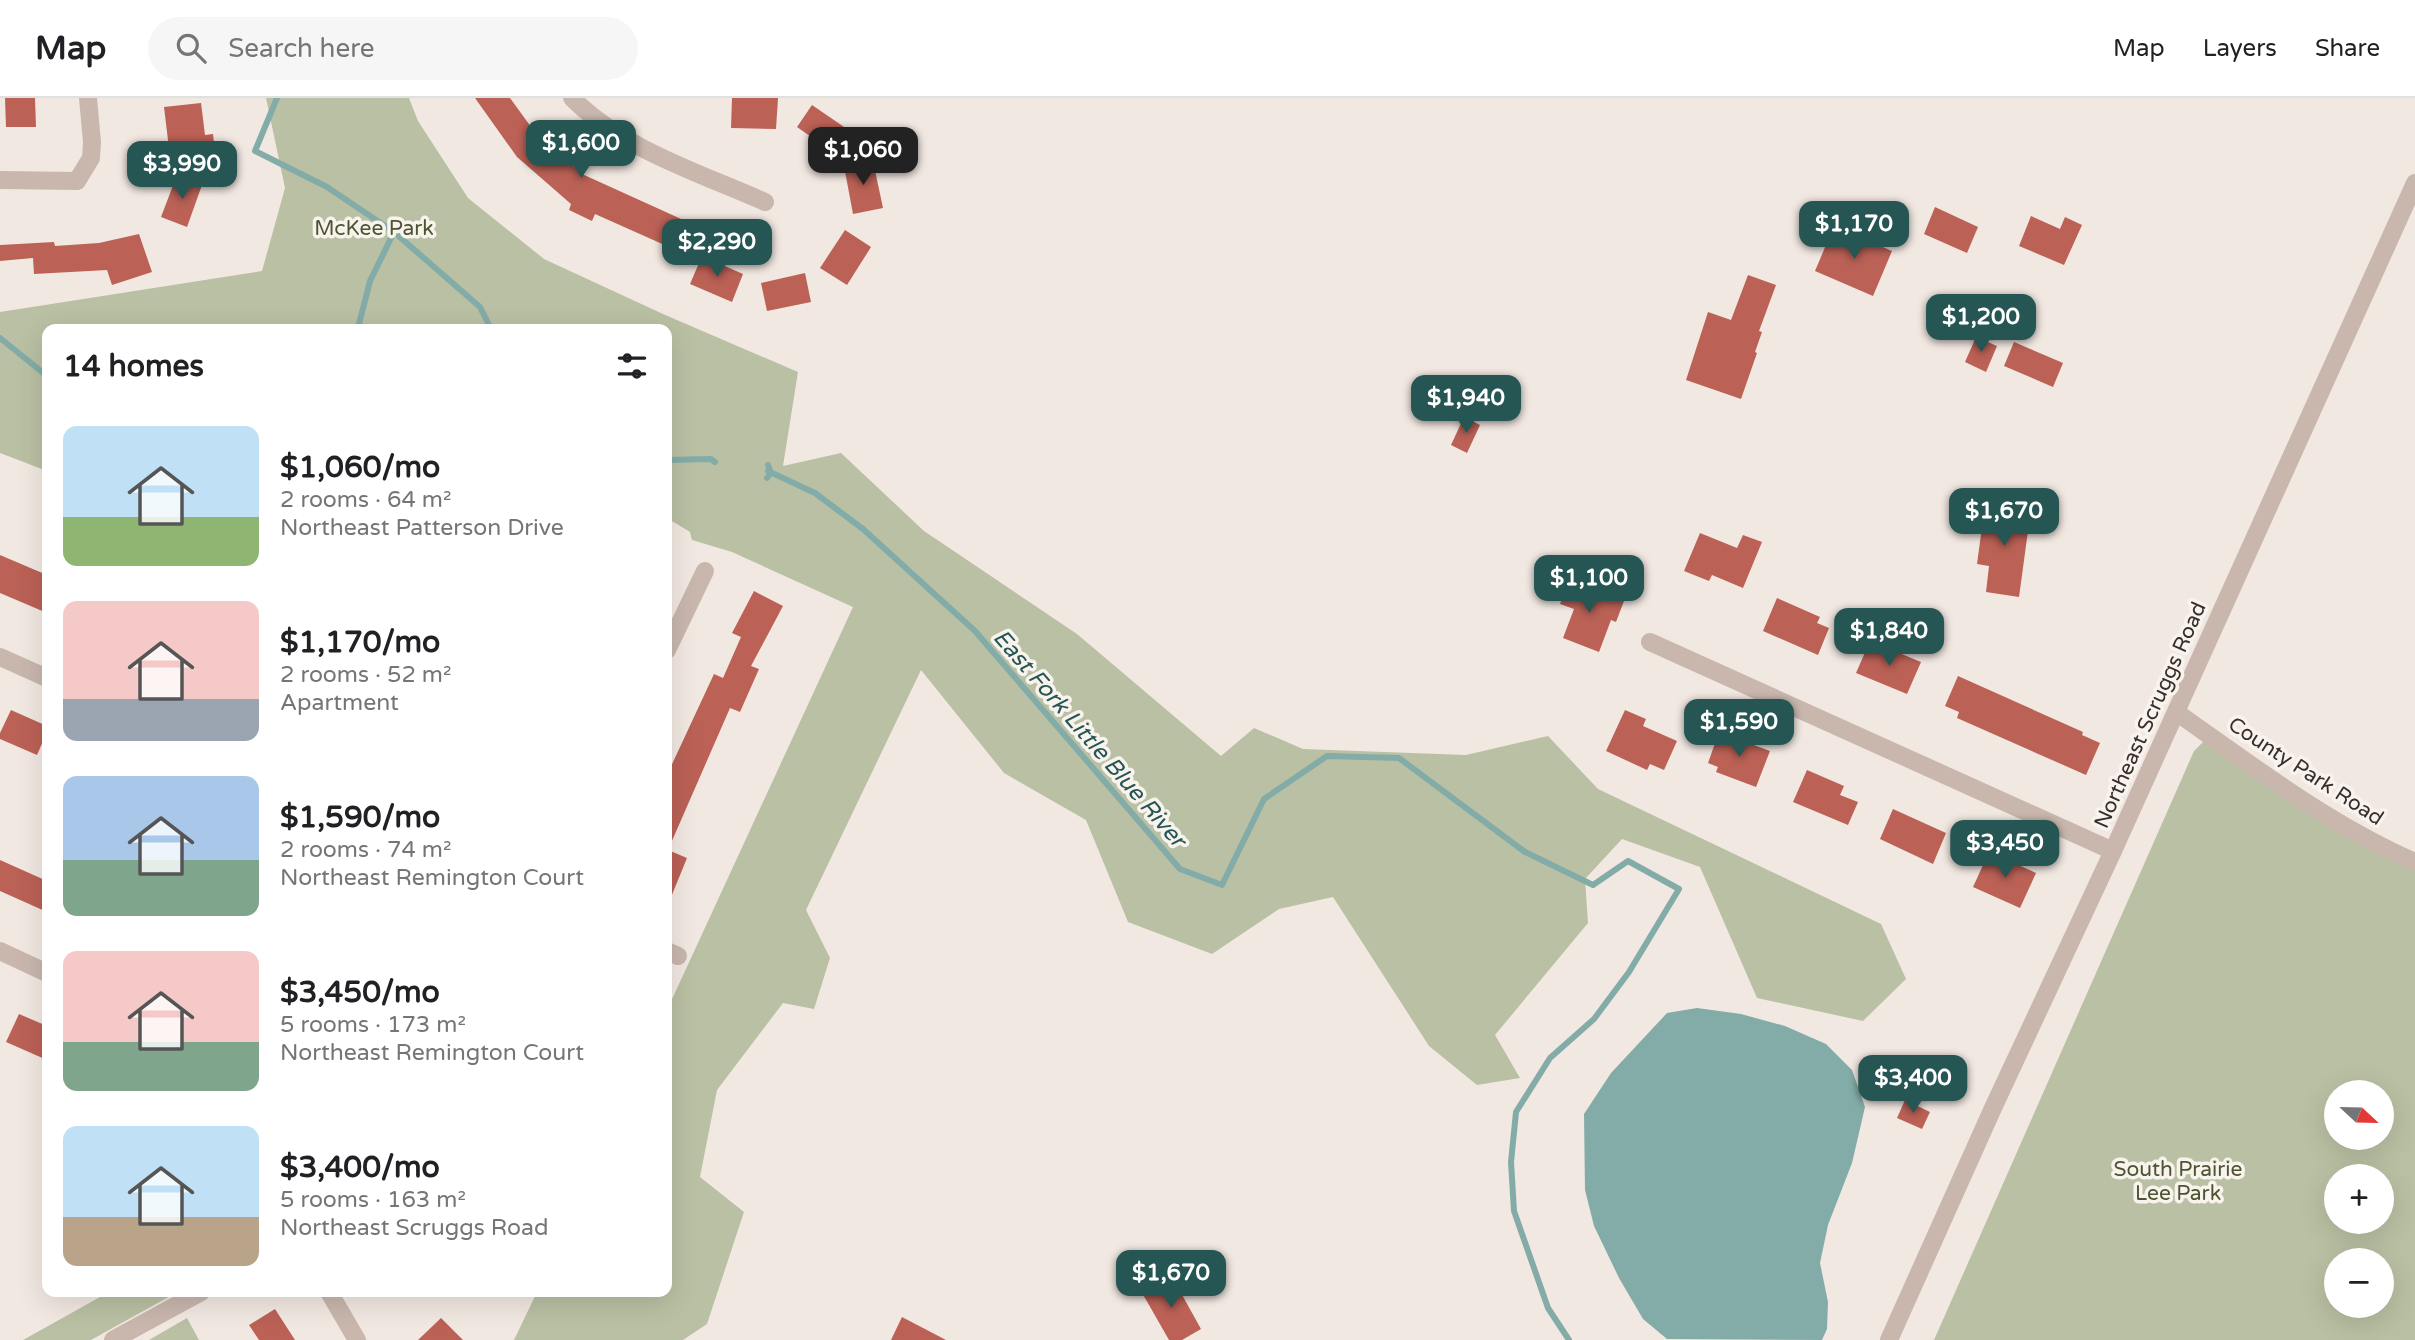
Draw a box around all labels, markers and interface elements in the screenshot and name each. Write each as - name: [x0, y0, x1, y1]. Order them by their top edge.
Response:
- search box: [148, 17, 638, 80]
- text: Map: [35, 29, 106, 68]
- icon: search: [172, 29, 210, 67]
- text: Search here: [228, 33, 374, 64]
- text: Map: [2113, 34, 2165, 63]
- text: Layers: [2203, 34, 2277, 63]
- text: Share: [2315, 34, 2380, 63]
- pin: $1,600: [524, 120, 638, 180]
- pin: $1,060: [806, 127, 920, 187]
- text: $1,600: [542, 129, 620, 157]
- text: $1,060: [824, 136, 902, 164]
- pin: $3,990: [125, 141, 239, 201]
- text: $3,990: [143, 150, 221, 178]
- pin: $1,170: [1797, 202, 1911, 261]
- text: $1,170: [1815, 210, 1893, 238]
- park label: McKee Park: [314, 216, 434, 241]
- pin: $2,290: [660, 220, 774, 279]
- text: $2,290: [678, 228, 756, 256]
- pin: $1,200: [1924, 294, 2038, 354]
- text: $1,200: [1942, 303, 2020, 331]
- icon: filters: [613, 347, 651, 385]
- text: 14 homes: [63, 348, 204, 385]
- pin: $1,940: [1409, 376, 1523, 435]
- text: $1,940: [1427, 384, 1505, 412]
- text: $1,060/mo: [280, 449, 440, 486]
- icon: home: [119, 454, 203, 538]
- text: 2 rooms · 64 m²: [280, 486, 451, 514]
- pin: $1,670: [1947, 489, 2061, 548]
- text: $1,670: [1965, 497, 2043, 525]
- text: Northeast Patterson Drive: [280, 514, 564, 542]
- pin: $1,100: [1532, 556, 1646, 615]
- text: $1,100: [1550, 564, 1628, 592]
- street label: Northeast Scruggs Road: [2089, 598, 2212, 832]
- pin: $1,840: [1832, 608, 1946, 668]
- text: $1,840: [1850, 617, 1928, 645]
- text: $1,170/mo: [280, 624, 440, 661]
- water label: East Fork Little Blue River: [987, 624, 1194, 856]
- icon: home: [119, 629, 203, 713]
- text: 2 rooms · 52 m²: [280, 661, 451, 689]
- text: Apartment: [280, 689, 399, 717]
- pin: $1,590: [1682, 700, 1796, 759]
- text: $1,590: [1700, 708, 1778, 736]
- street label: County Park Road: [2223, 712, 2388, 831]
- text: $1,590/mo: [280, 799, 440, 836]
- icon: home: [119, 804, 203, 888]
- pin: $3,450: [1948, 820, 2062, 880]
- text: $3,450: [1966, 829, 2044, 857]
- text: 2 rooms · 74 m²: [280, 836, 451, 864]
- text: Northeast Remington Court: [280, 864, 584, 892]
- text: $3,450/mo: [280, 974, 440, 1011]
- icon: home: [119, 979, 203, 1063]
- text: 5 rooms · 173 m²: [280, 1011, 466, 1039]
- text: Northeast Remington Court: [280, 1039, 584, 1067]
- pin: $3,400: [1856, 1056, 1970, 1115]
- text: $3,400: [1874, 1064, 1952, 1092]
- north arrow: [2324, 1080, 2394, 1150]
- map controls: [2324, 1080, 2394, 1318]
- text: $3,400/mo: [280, 1149, 440, 1186]
- icon: home: [119, 1154, 203, 1238]
- park label: South Prairie Lee Park: [2114, 1157, 2243, 1206]
- button: +: [2324, 1164, 2394, 1234]
- text: 5 rooms · 163 m²: [280, 1186, 466, 1214]
- text: Northeast Scruggs Road: [280, 1214, 548, 1242]
- button: −: [2324, 1248, 2394, 1318]
- pin: $1,670: [1114, 1250, 1228, 1310]
- text: $1,670: [1132, 1259, 1210, 1287]

